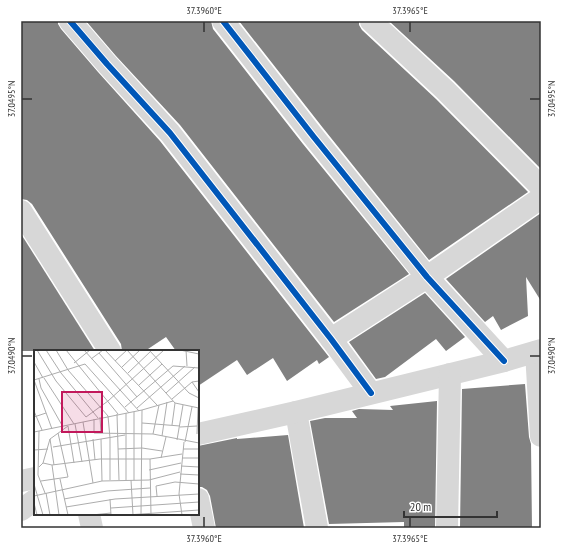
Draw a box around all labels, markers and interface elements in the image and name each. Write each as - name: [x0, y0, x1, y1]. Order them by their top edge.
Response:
- text: 37.3960°E: [186, 4, 222, 17]
- text: 37.3965°E: [392, 4, 428, 17]
- text: 37.0495°N: [5, 81, 18, 117]
- text: 37.0495°N: [545, 81, 558, 117]
- text: 37.0490°N: [5, 338, 18, 374]
- text: 37.0490°N: [545, 338, 558, 374]
- inset map: [34, 350, 199, 515]
- scale bar: [404, 493, 497, 519]
- text: 20 m: [410, 499, 431, 514]
- text: 37.3960°E: [186, 532, 222, 545]
- text: 37.3965°E: [392, 532, 428, 545]

